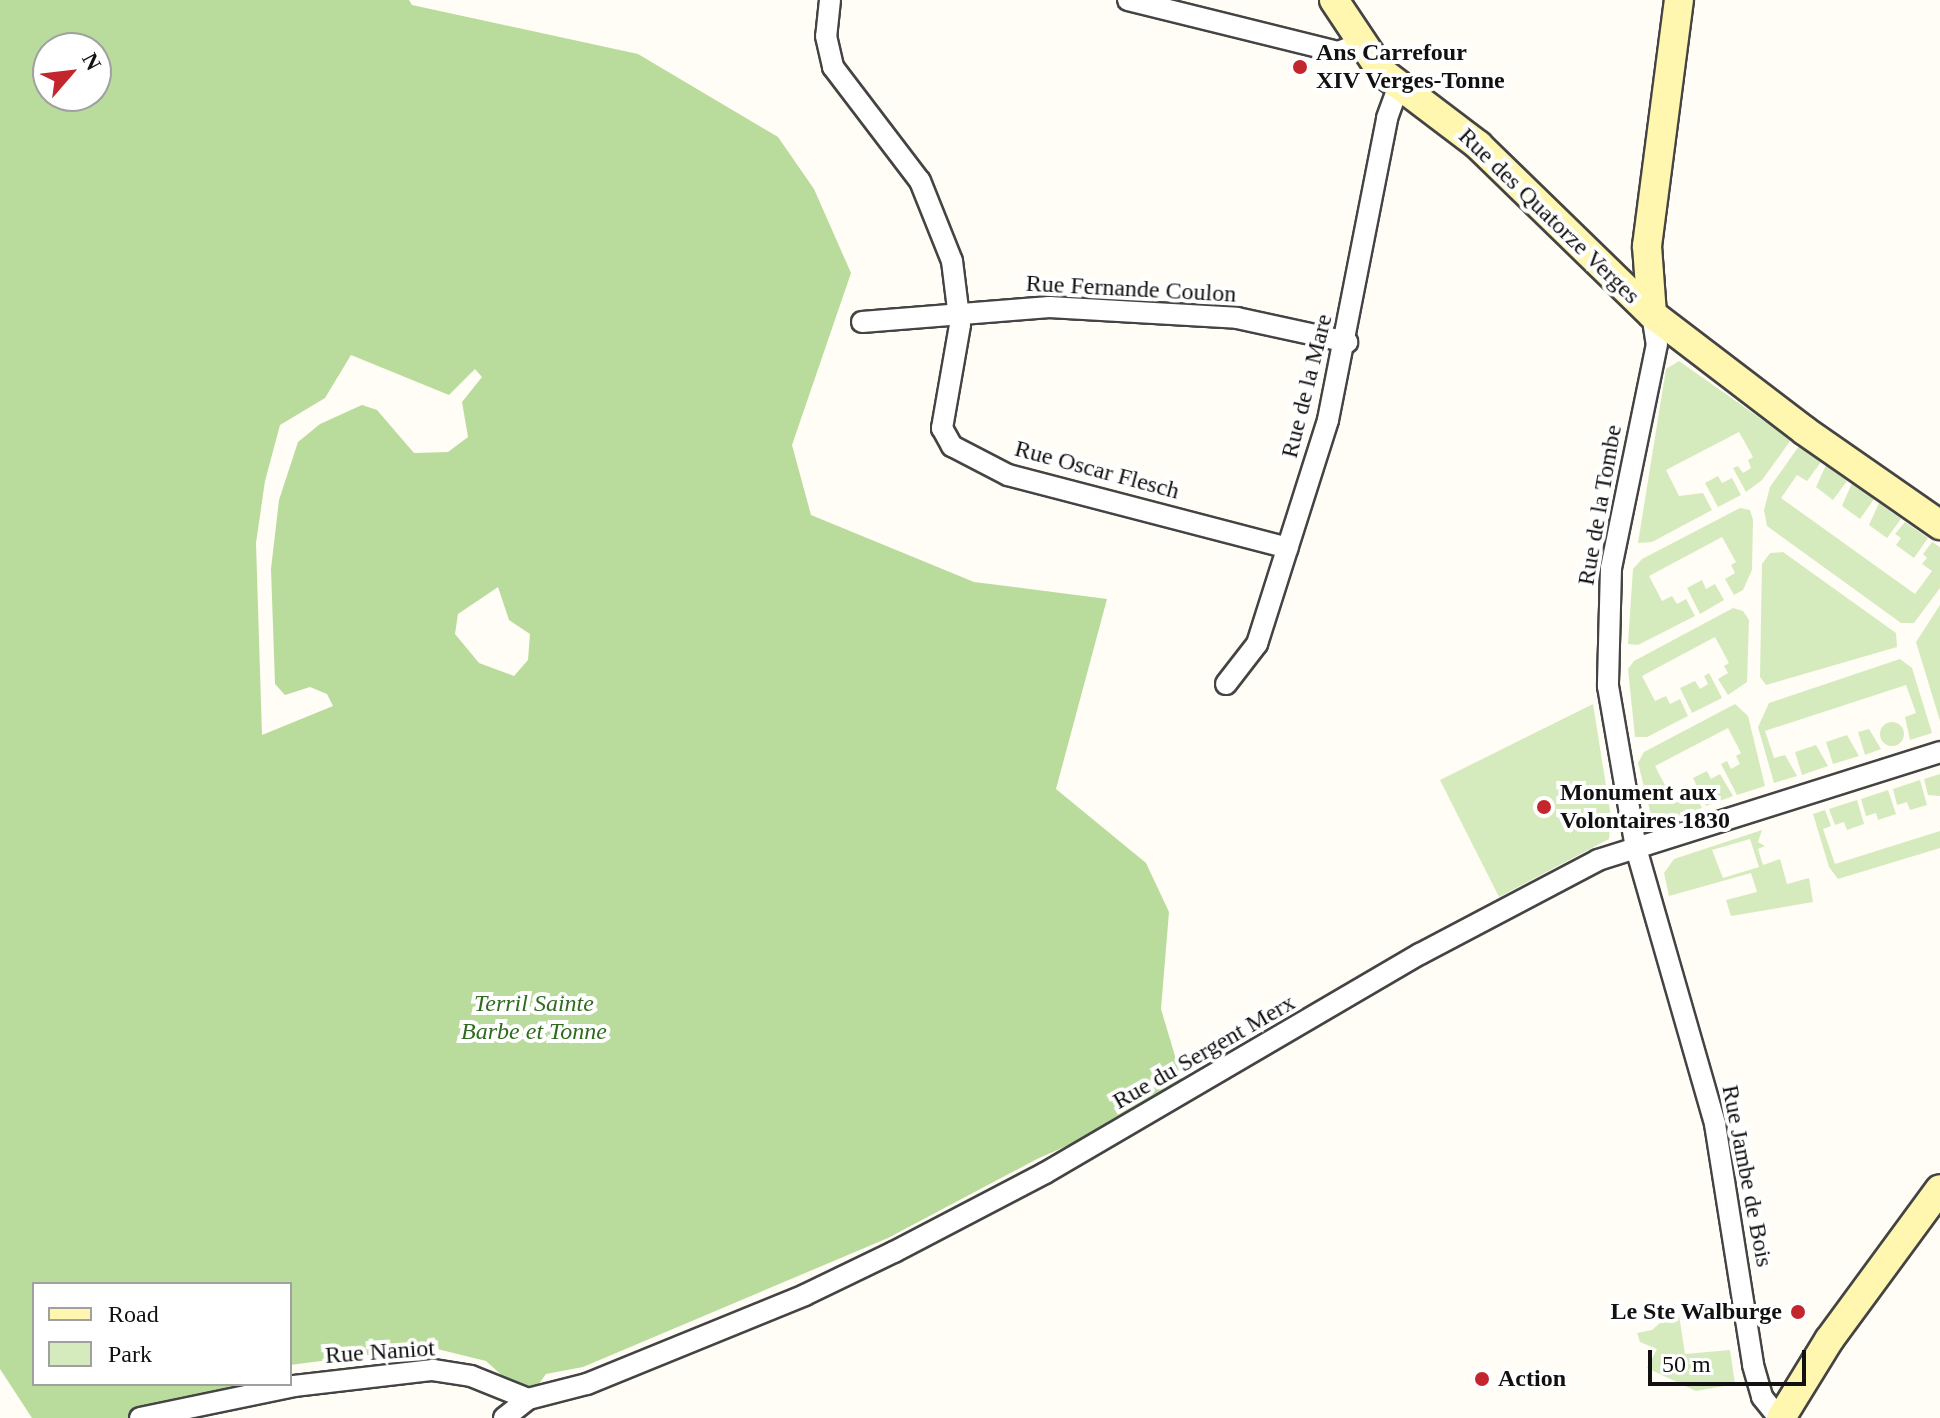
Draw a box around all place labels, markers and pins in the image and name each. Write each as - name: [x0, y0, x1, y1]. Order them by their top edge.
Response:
- place label: Ans Carrefour XIV Verges-Tonne: [1316, 39, 1506, 95]
- marker: Ans Carrefour XIV Verges-Tonne: [1291, 58, 1309, 76]
- place label: Monument aux Volontaires 1830: [1560, 779, 1730, 835]
- marker: Monument aux Volontaires 1830: [1535, 798, 1553, 816]
- place label: Le Ste Walburge: [1610, 1298, 1782, 1326]
- marker: Le Ste Walburge: [1789, 1303, 1807, 1321]
- place label: Action: [1498, 1365, 1566, 1393]
- marker: Action: [1473, 1370, 1491, 1388]

